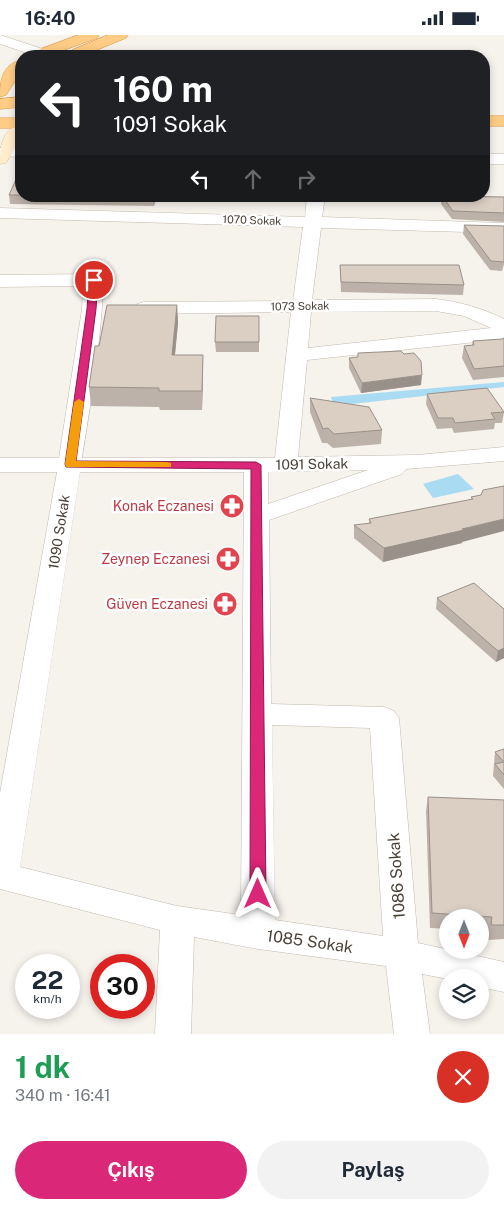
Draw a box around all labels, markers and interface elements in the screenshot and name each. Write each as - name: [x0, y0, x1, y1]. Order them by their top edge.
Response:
- text: 16:40: [25, 7, 75, 29]
- text: 160 m: [113, 69, 213, 110]
- icon: left: [30, 70, 95, 135]
- text: 1091 Sokak: [113, 111, 227, 137]
- icon: left: [186, 165, 214, 193]
- icon: ahead: [239, 165, 267, 193]
- icon: right: [292, 165, 320, 193]
- street label: 1070 Sokak: [222, 213, 282, 227]
- pin: [73, 259, 115, 301]
- icon: arrive: [80, 266, 108, 294]
- street label: 1073 Sokak: [270, 299, 330, 313]
- street label: 1091 Sokak: [276, 455, 349, 473]
- street label: 1090 Sokak: [45, 493, 73, 570]
- pharmacy icon: Konak Eczanesi: [219, 493, 245, 519]
- place label: Konak Eczanesi: [113, 498, 214, 514]
- pharmacy icon: Zeynep Eczanesi: [215, 546, 241, 572]
- place label: Zeynep Eczanesi: [101, 551, 210, 567]
- pharmacy icon: Güven Eczanesi: [212, 591, 238, 617]
- place label: Güven Eczanesi: [106, 596, 208, 612]
- street label: 1086 Sokak: [384, 832, 409, 920]
- position arrow: [231, 867, 283, 919]
- north arrow: [439, 909, 489, 959]
- map controls: [439, 909, 489, 1019]
- street label: 1085 Sokak: [266, 926, 354, 957]
- speed limit sign: 30: [90, 954, 155, 1019]
- text: 22: [32, 965, 63, 995]
- button: layers: [439, 969, 489, 1019]
- text: km/h: [33, 992, 62, 1006]
- text: 1 dk: [15, 1049, 70, 1085]
- button: close: [437, 1051, 489, 1103]
- text: 340 m · 16:41: [15, 1086, 111, 1105]
- button: Çıkış: [15, 1141, 247, 1199]
- button: Paylaş: [257, 1141, 489, 1199]

